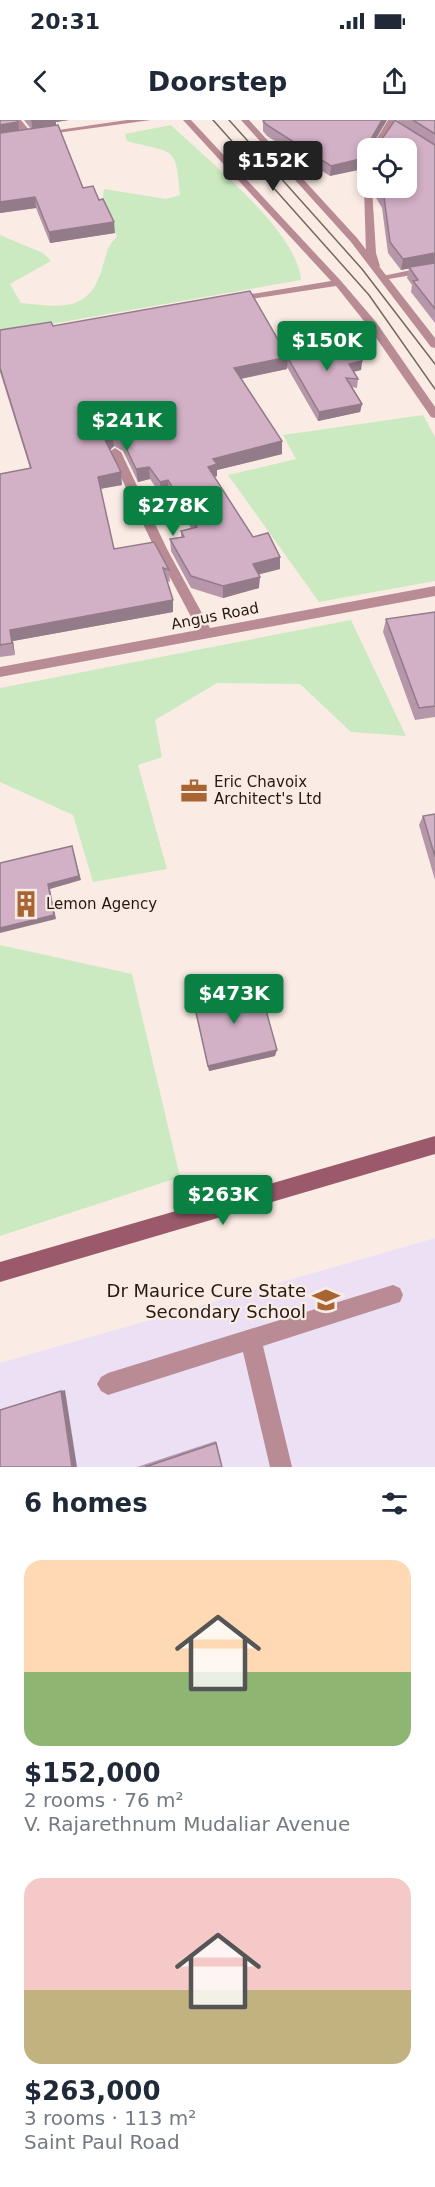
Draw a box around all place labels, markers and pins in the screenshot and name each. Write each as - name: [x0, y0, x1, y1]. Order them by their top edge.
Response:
- pin: $152K: [231, 141, 315, 192]
- pin: $150K: [285, 321, 369, 372]
- pin: $241K: [85, 401, 169, 452]
- pin: $278K: [131, 486, 215, 537]
- place label: Eric Chavoix Architect's Ltd: [214, 773, 322, 808]
- office icon: Eric Chavoix Architect's Ltd: [179, 776, 209, 806]
- building icon: Lemon Agency: [11, 889, 41, 919]
- place label: Lemon Agency: [46, 895, 157, 913]
- pin: $473K: [192, 974, 276, 1025]
- pin: $263K: [181, 1175, 265, 1226]
- place label: Dr Maurice Cure State Secondary School: [107, 1280, 306, 1322]
- school or university icon: Dr Maurice Cure State Secondary School: [311, 1285, 341, 1315]

